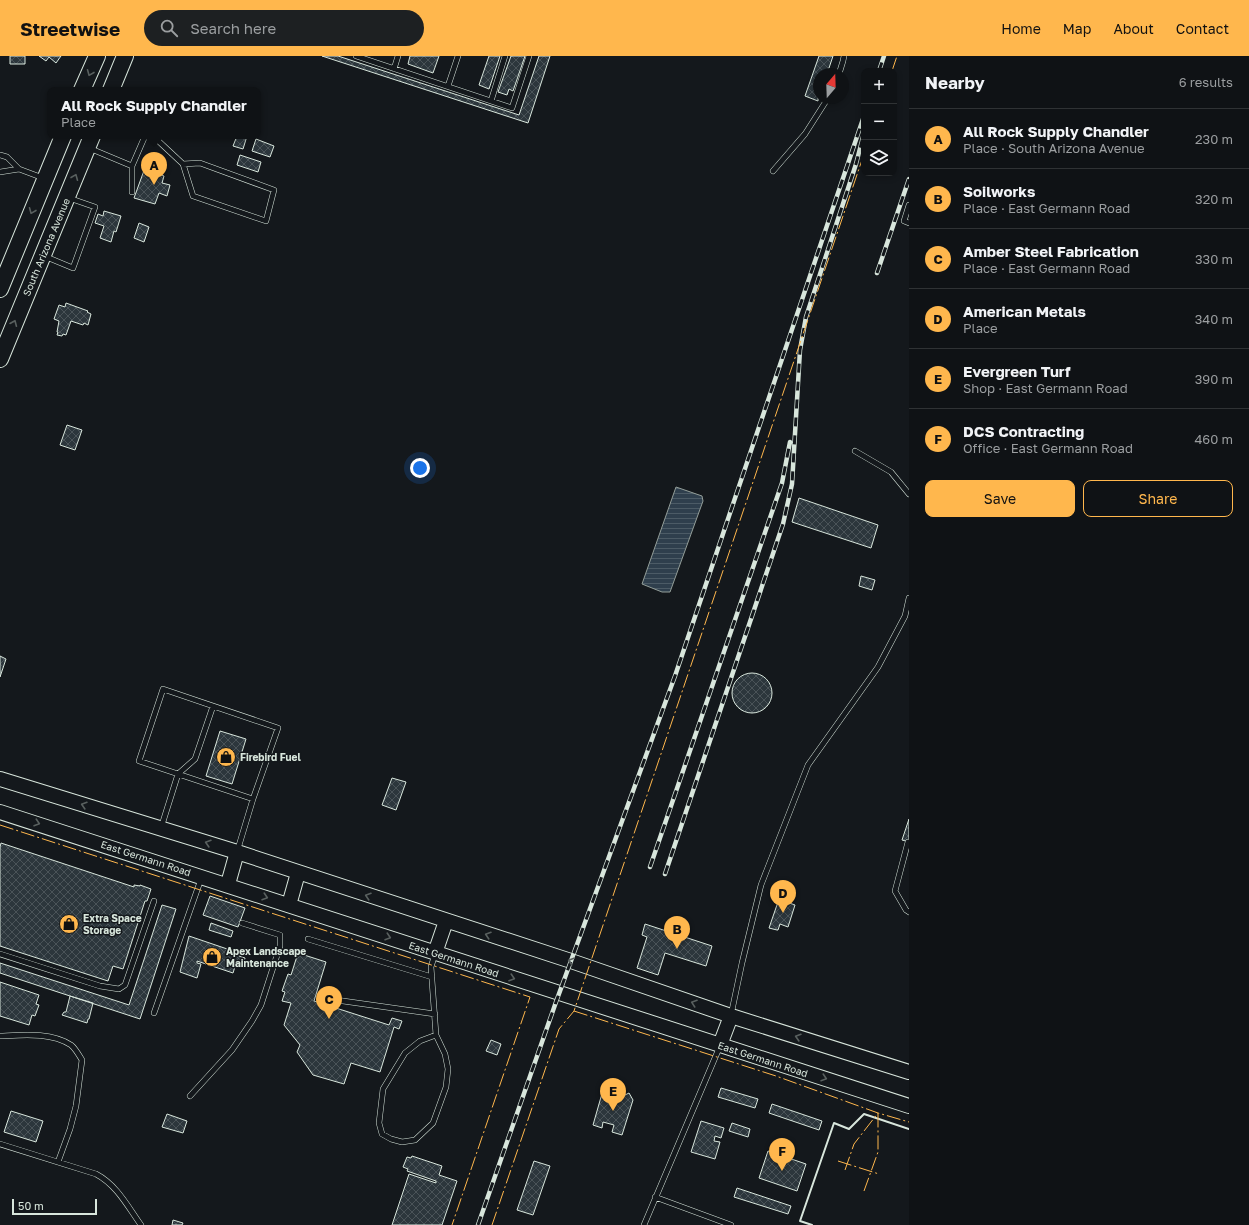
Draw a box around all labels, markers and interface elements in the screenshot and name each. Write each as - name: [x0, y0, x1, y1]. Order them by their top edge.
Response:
- search box: [144, 10, 424, 46]
- text: Streetwise: [20, 17, 120, 40]
- icon: search: [158, 17, 180, 39]
- text: Search here: [190, 19, 276, 37]
- text: Home: [1001, 20, 1041, 37]
- text: Map: [1063, 20, 1091, 37]
- text: About: [1113, 20, 1154, 37]
- text: Contact: [1176, 20, 1229, 37]
- north arrow: [813, 68, 849, 104]
- map controls: [861, 68, 897, 176]
- button: +: [861, 68, 897, 104]
- one-way arrow: [86, 69, 94, 76]
- text: Nearby: [925, 72, 985, 93]
- text: 6 results: [1179, 74, 1233, 90]
- popup: [47, 87, 261, 139]
- text: All Rock Supply Chandler: [61, 96, 247, 114]
- button: −: [861, 104, 897, 140]
- text: Place: [61, 114, 96, 130]
- text: All Rock Supply Chandler: [963, 122, 1149, 140]
- text: A: [933, 131, 943, 147]
- text: 230 m: [1195, 131, 1233, 147]
- button: layers: [861, 140, 897, 176]
- text: Place · South Arizona Avenue: [963, 140, 1145, 156]
- pin: A: [141, 152, 167, 185]
- one-way arrow: [71, 174, 79, 181]
- text: Soilworks: [963, 182, 1035, 200]
- text: B: [933, 191, 943, 207]
- text: 320 m: [1195, 191, 1233, 207]
- street label: South Arizona Avenue: [20, 196, 72, 298]
- text: Place · East Germann Road: [963, 200, 1130, 216]
- one-way arrow: [29, 207, 37, 214]
- text: Amber Steel Fabrication: [963, 242, 1139, 260]
- text: C: [933, 251, 943, 267]
- text: 330 m: [1195, 251, 1233, 267]
- text: Place · East Germann Road: [963, 260, 1130, 276]
- text: American Metals: [963, 302, 1086, 320]
- text: D: [933, 311, 943, 327]
- text: 340 m: [1195, 311, 1233, 327]
- one-way arrow: [10, 319, 18, 326]
- text: Place: [963, 320, 998, 336]
- text: Evergreen Turf: [963, 362, 1070, 380]
- text: E: [934, 371, 942, 387]
- text: 390 m: [1195, 371, 1233, 387]
- text: Shop · East Germann Road: [963, 380, 1128, 396]
- text: DCS Contracting: [963, 422, 1084, 440]
- text: F: [934, 431, 942, 447]
- text: 460 m: [1194, 431, 1233, 447]
- text: Office · East Germann Road: [963, 440, 1133, 456]
- your location: [410, 458, 430, 478]
- button: Save: [925, 480, 1075, 517]
- button: Share: [1083, 480, 1233, 517]
- shop icon: Firebird Fuel: [215, 746, 237, 768]
- place label: Firebird Fuel: [240, 751, 301, 763]
- one-way arrow: [80, 801, 87, 810]
- one-way arrow: [33, 818, 40, 827]
- street label: East Germann Road: [99, 838, 193, 878]
- one-way arrow: [205, 839, 212, 848]
- pin: D: [770, 880, 796, 913]
- one-way arrow: [261, 892, 268, 900]
- one-way arrow: [365, 892, 372, 900]
- place label: Extra Space Storage: [83, 912, 142, 936]
- shop icon: Extra Space Storage: [58, 913, 80, 935]
- pin: B: [664, 916, 690, 949]
- one-way arrow: [485, 931, 492, 939]
- one-way arrow: [385, 932, 392, 941]
- street label: East Germann Road: [407, 939, 501, 979]
- place label: Apex Landscape Maintenance: [226, 945, 306, 969]
- shop icon: Apex Landscape Maintenance: [201, 946, 223, 968]
- one-way arrow: [567, 957, 574, 966]
- one-way arrow: [508, 973, 515, 981]
- pin: C: [316, 986, 342, 1019]
- one-way arrow: [690, 1000, 697, 1008]
- one-way arrow: [794, 1033, 801, 1042]
- street label: East Germann Road: [716, 1039, 810, 1079]
- one-way arrow: [821, 1074, 828, 1082]
- pin: E: [600, 1078, 626, 1111]
- pin: F: [769, 1138, 795, 1171]
- scale bar: [12, 1197, 97, 1216]
- text: 50 m: [18, 1199, 44, 1212]

